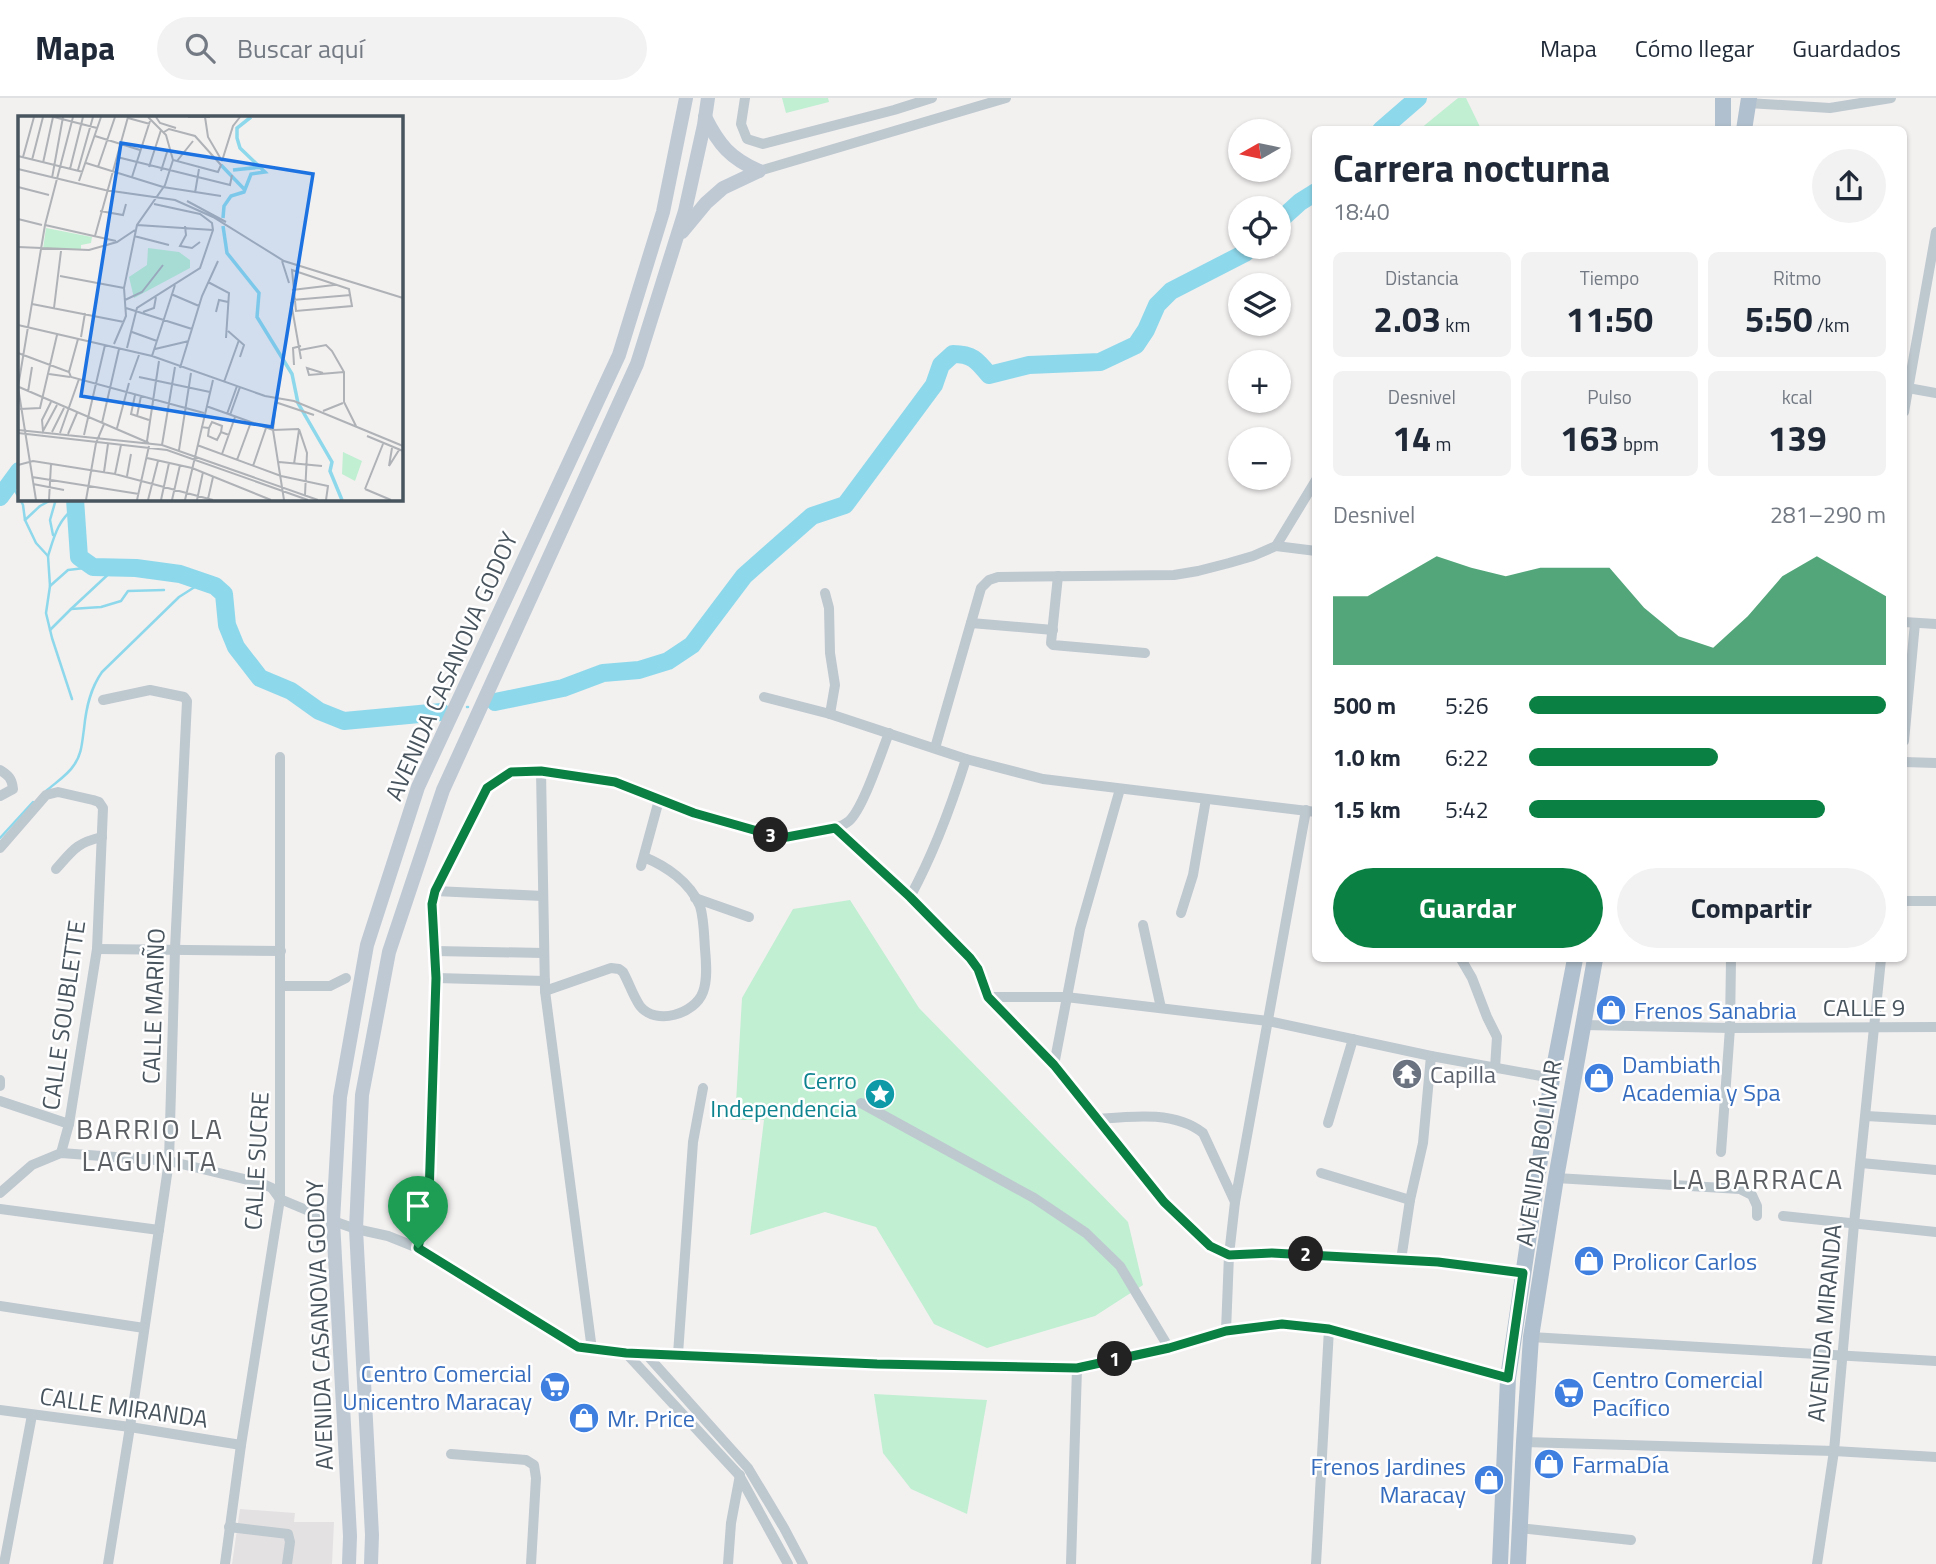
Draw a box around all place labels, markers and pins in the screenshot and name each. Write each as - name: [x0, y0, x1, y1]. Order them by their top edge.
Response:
- pin: 3: [754, 818, 788, 852]
- place label: Frenos Sanabria: [1634, 992, 1796, 1028]
- shop icon: Frenos Sanabria: [1594, 993, 1628, 1027]
- place label: Dambiath Academia y Spa: [1622, 1046, 1781, 1110]
- place label: Capilla: [1430, 1056, 1496, 1092]
- temple icon: Capilla: [1390, 1057, 1424, 1091]
- shop icon: Dambiath Academia y Spa: [1582, 1061, 1616, 1095]
- place label: Cerro Independencia: [710, 1062, 857, 1126]
- place icon: Cerro Independencia: [863, 1077, 897, 1111]
- pin: [388, 1176, 448, 1248]
- pin: 2: [1288, 1236, 1324, 1272]
- place label: Prolicor Carlos: [1612, 1243, 1757, 1279]
- shop icon: Prolicor Carlos: [1572, 1244, 1606, 1278]
- pin: 1: [1098, 1342, 1132, 1376]
- place label: Centro Comercial Unicentro Maracay: [342, 1355, 532, 1419]
- place label: Centro Comercial Pacífico: [1592, 1361, 1763, 1425]
- supermarket icon: Centro Comercial Unicentro Maracay: [538, 1370, 572, 1404]
- supermarket icon: Centro Comercial Pacífico: [1552, 1376, 1586, 1410]
- place label: Mr. Price: [607, 1400, 695, 1436]
- shop icon: Mr. Price: [567, 1401, 601, 1435]
- place label: FarmaDía: [1572, 1446, 1669, 1482]
- shop icon: FarmaDía: [1532, 1447, 1566, 1481]
- place label: Frenos Jardines Maracay: [1311, 1448, 1466, 1512]
- shop icon: Frenos Jardines Maracay: [1472, 1463, 1506, 1497]

